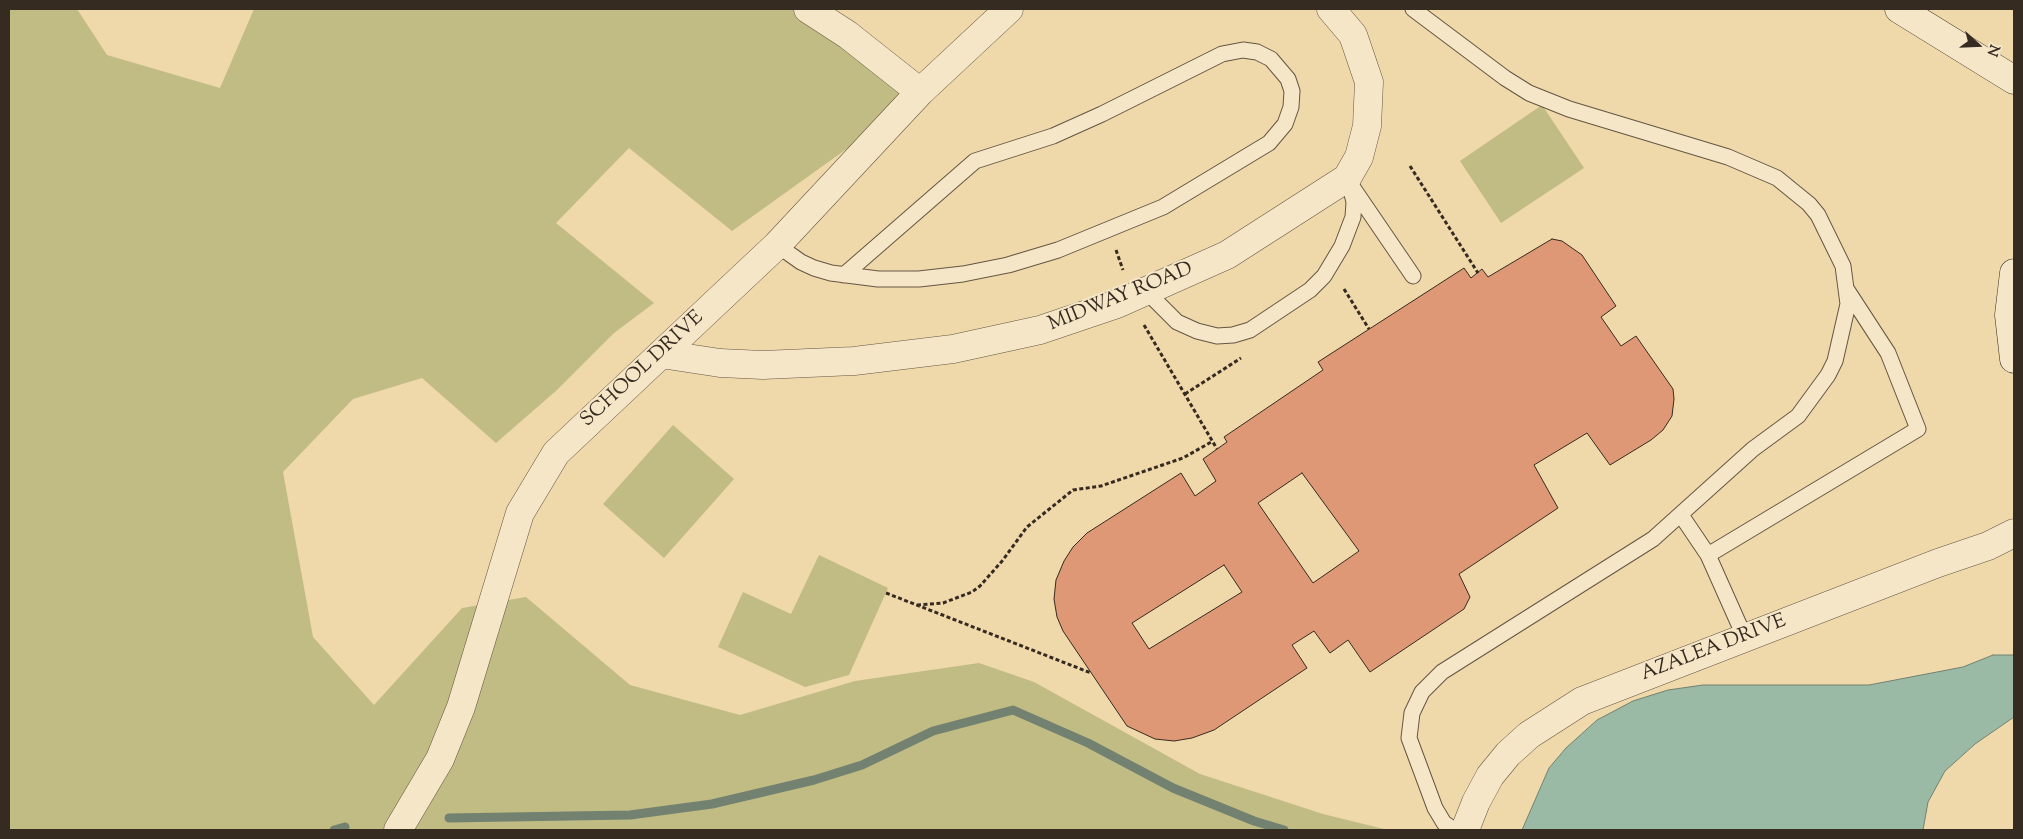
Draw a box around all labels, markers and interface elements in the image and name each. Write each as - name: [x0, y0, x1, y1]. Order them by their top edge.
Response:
- north arrow: [1953, 20, 2003, 70]
- text: N: [1981, 41, 2003, 59]
- street label: MIDWAY ROAD: [1045, 258, 1197, 338]
- street label: SCHOOL DRIVE: [577, 307, 709, 433]
- street label: AZALEA DRIVE: [1638, 610, 1790, 688]

